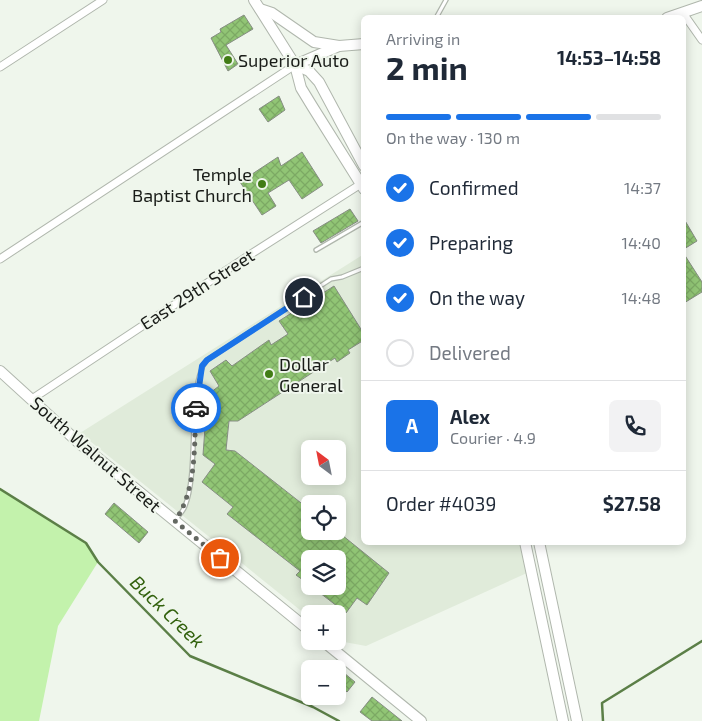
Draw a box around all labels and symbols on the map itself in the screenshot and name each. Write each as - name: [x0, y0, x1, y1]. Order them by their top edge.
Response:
- place label: Superior Auto: [238, 49, 349, 71]
- marker: Superior Auto: [222, 54, 234, 66]
- place label: Temple Baptist Church: [132, 163, 252, 206]
- marker: Temple Baptist Church: [256, 178, 268, 190]
- street label: East 29th Street: [136, 244, 258, 334]
- pin: [283, 276, 325, 318]
- place label: Dollar General: [279, 353, 343, 396]
- marker: Dollar General: [263, 368, 275, 380]
- courier: [171, 383, 221, 433]
- street label: South Walnut Street: [26, 391, 166, 517]
- north arrow: [301, 440, 346, 485]
- pin: [199, 537, 241, 579]
- water label: Buck Creek: [126, 570, 210, 652]

